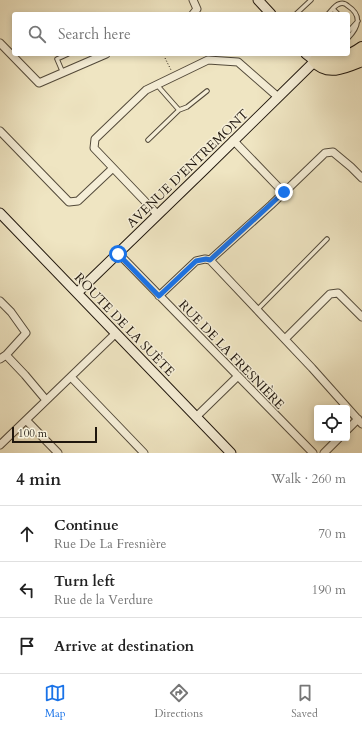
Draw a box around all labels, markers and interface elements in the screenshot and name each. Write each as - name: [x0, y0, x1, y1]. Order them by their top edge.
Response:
- search box: [12, 12, 350, 56]
- icon: search: [26, 23, 48, 45]
- text: Search here: [58, 24, 131, 44]
- street label: AVENUE D'ENTREMONT: [123, 105, 253, 232]
- route end: [275, 183, 293, 201]
- route start: [109, 245, 127, 263]
- street label: ROUTE DE LA SUÈTE: [70, 269, 178, 380]
- street label: RUE DE LA FRESNIÈRE: [174, 296, 288, 413]
- map controls: [314, 405, 350, 441]
- button: locate: [314, 405, 350, 441]
- scale bar: [12, 425, 97, 444]
- text: 100 m: [18, 426, 47, 441]
- text: 4 min: [16, 468, 61, 491]
- text: Walk · 260 m: [271, 470, 346, 488]
- text: Continue: [54, 515, 119, 535]
- icon: ahead: [16, 523, 38, 545]
- text: 70 m: [318, 525, 346, 543]
- text: Rue De La Fresnière: [54, 535, 166, 553]
- text: Turn left: [54, 571, 115, 591]
- icon: left: [16, 579, 38, 601]
- text: 190 m: [312, 581, 346, 599]
- text: Rue de la Verdure: [54, 591, 153, 609]
- icon: arrive: [16, 635, 38, 657]
- text: Arrive at destination: [54, 636, 194, 656]
- tab: Map: [44, 682, 66, 721]
- tab: Directions: [154, 682, 203, 721]
- tab: Saved: [291, 682, 318, 721]

